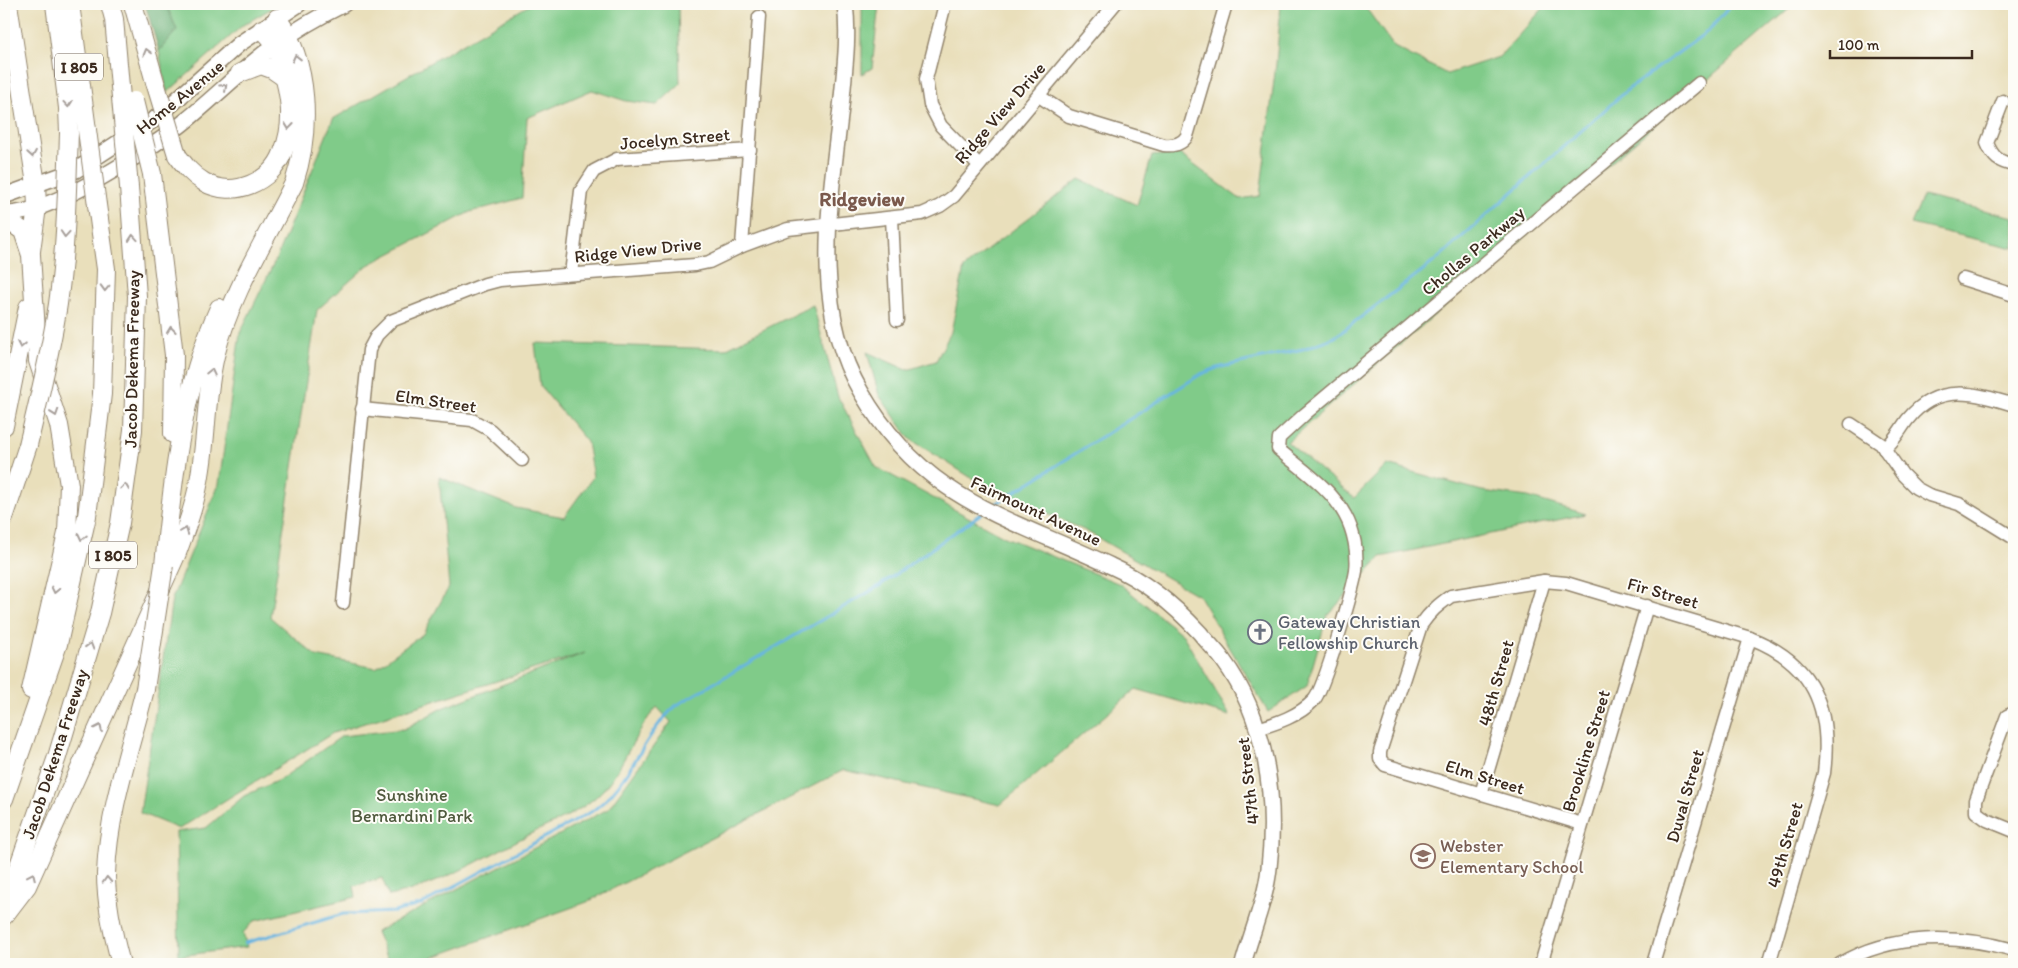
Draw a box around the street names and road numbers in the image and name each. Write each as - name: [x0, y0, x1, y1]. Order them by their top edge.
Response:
- road number: I 805: [55, 54, 103, 80]
- street label: Home Avenue: [132, 55, 228, 139]
- street label: Ridge View Drive: [950, 58, 1050, 168]
- street label: Jocelyn Street: [619, 123, 731, 155]
- street label: Chollas Parkway: [1417, 201, 1529, 300]
- street label: Ridge View Drive: [573, 232, 703, 268]
- street label: Jacob Dekema Freeway: [119, 269, 145, 448]
- street label: Elm Street: [394, 384, 478, 418]
- street label: Fairmount Avenue: [967, 471, 1105, 551]
- road number: I 805: [89, 542, 137, 568]
- street label: Fir Street: [1625, 572, 1701, 614]
- street label: 48th Street: [1473, 637, 1519, 729]
- street label: Jacob Dekema Freeway: [17, 666, 93, 842]
- street label: Brookline Street: [1557, 687, 1615, 815]
- street label: 47th Street: [1232, 736, 1264, 826]
- street label: Duval Street: [1661, 747, 1709, 845]
- street label: Elm Street: [1443, 755, 1527, 800]
- street label: 49th Street: [1762, 799, 1808, 890]

